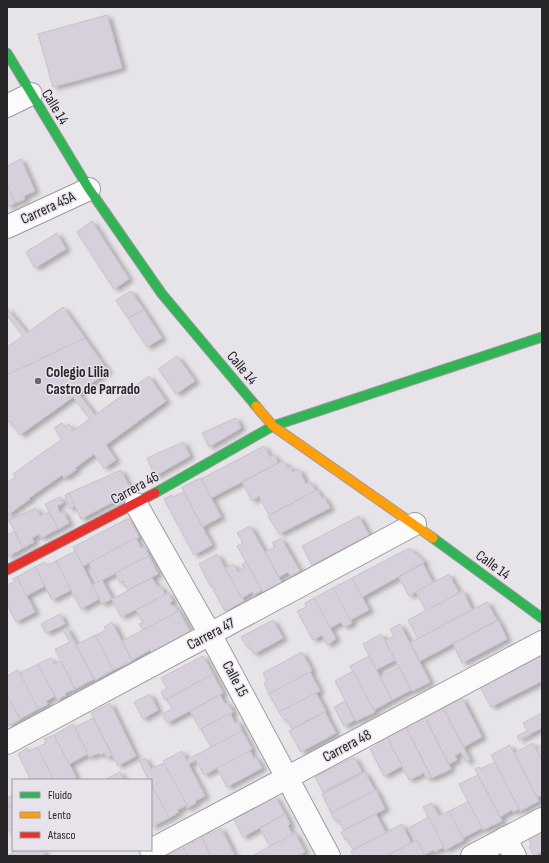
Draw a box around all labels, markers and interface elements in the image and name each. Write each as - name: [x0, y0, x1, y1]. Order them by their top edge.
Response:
- street label: Calle 14: [37, 86, 73, 128]
- street label: Carrera 45A: [18, 187, 79, 229]
- street label: Calle 14: [222, 347, 262, 389]
- place label: Colegio Lilia Castro de Parrado: [46, 363, 140, 399]
- marker: Colegio Lilia Castro de Parrado: [33, 376, 43, 386]
- street label: Carrera 46: [108, 467, 162, 509]
- street label: Calle 14: [472, 546, 514, 584]
- street label: Carrera 47: [184, 614, 238, 654]
- street label: Calle 15: [218, 658, 252, 700]
- street label: Carrera 48: [319, 725, 375, 767]
- legend: [12, 779, 152, 851]
- text: Fluido: [48, 788, 72, 803]
- text: Lento: [48, 808, 71, 823]
- text: Atasco: [47, 828, 75, 843]

